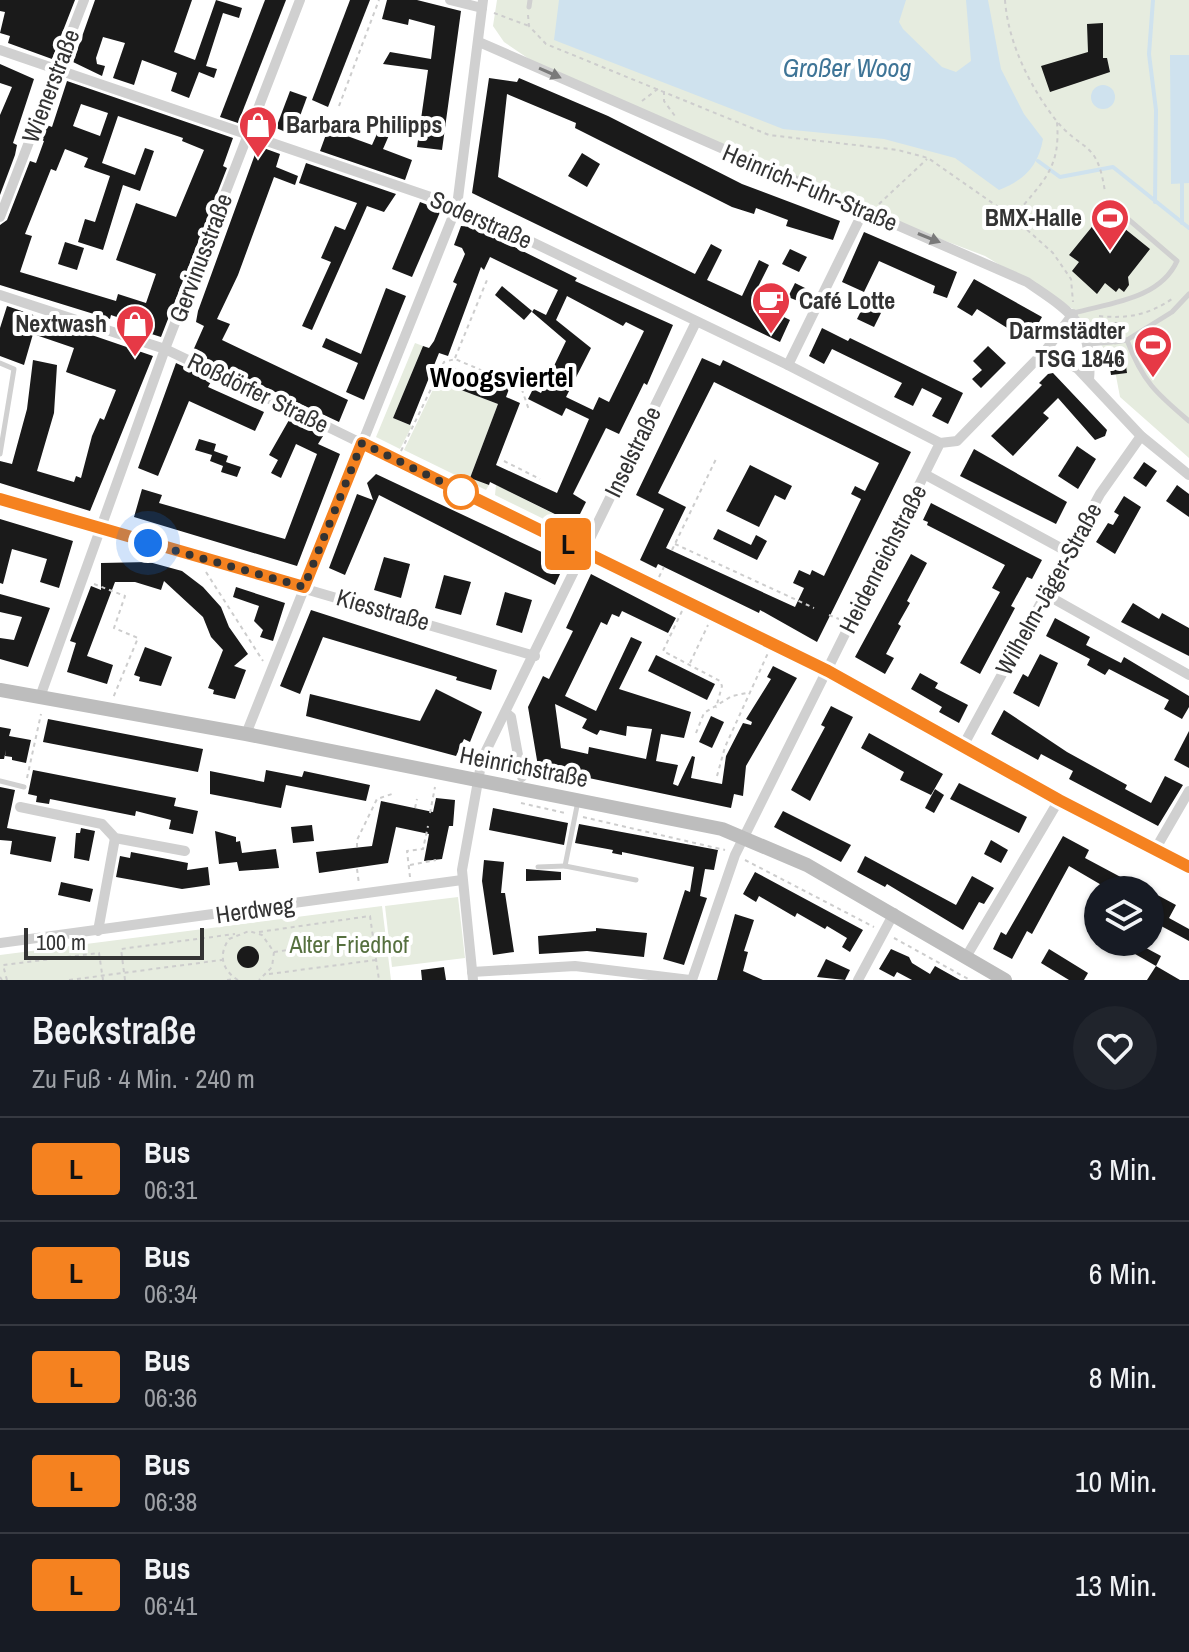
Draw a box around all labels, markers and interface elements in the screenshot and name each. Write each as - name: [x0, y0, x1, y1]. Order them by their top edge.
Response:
- street label: Wienerstraße: [14, 24, 86, 147]
- water label: Großer Woog: [783, 50, 911, 85]
- one-way arrow: [538, 66, 562, 80]
- shop icon: Barbara Philipps: [237, 104, 279, 159]
- place label: Barbara Philipps: [286, 108, 442, 140]
- street label: Heinrich-Fuhr-Straße: [718, 136, 903, 238]
- street label: Soderstraße: [425, 182, 537, 256]
- street label: Gervinusstraße: [161, 189, 239, 327]
- sports icon: BMX-Halle: [1089, 197, 1131, 252]
- place label: BMX-Halle: [985, 201, 1082, 233]
- one-way arrow: [917, 232, 941, 245]
- cafe icon: Café Lotte: [750, 280, 792, 335]
- place label: Café Lotte: [799, 284, 895, 316]
- shop icon: Nextwash: [114, 303, 156, 358]
- place label: Nextwash: [15, 307, 107, 339]
- place label: Darmstädter TSG 1846: [1009, 314, 1125, 374]
- sports icon: Darmstädter TSG 1846: [1132, 324, 1174, 379]
- street label: Roßdörfer Straße: [183, 344, 334, 440]
- district label: Woogsviertel: [430, 358, 574, 396]
- street label: Inselstraße: [596, 401, 668, 502]
- unlabelled marker: [444, 475, 478, 509]
- street label: Heidenreichstraße: [831, 479, 933, 638]
- street label: Wilhelm-Jäger-Straße: [987, 497, 1109, 680]
- line badge: L: [542, 518, 594, 570]
- your location: [128, 523, 168, 563]
- text: L: [561, 525, 575, 563]
- street label: Kiesstraße: [333, 581, 433, 638]
- street label: Heinrichstraße: [457, 738, 591, 794]
- map controls: [1084, 876, 1164, 956]
- button: layers: [1084, 876, 1164, 956]
- street label: Herdweg: [214, 888, 296, 930]
- scale bar: [24, 924, 204, 960]
- text: 100 m: [36, 927, 86, 957]
- park label: Alter Friedhof: [288, 928, 409, 960]
- text: Beckstraße: [32, 1005, 196, 1056]
- button: heart: [1073, 1006, 1157, 1090]
- text: Zu Fuß · 4 Min. · 240 m: [32, 1061, 255, 1096]
- text: Bus: [144, 1132, 190, 1172]
- text: 3 Min.: [1089, 1149, 1157, 1189]
- text: L: [69, 1150, 83, 1188]
- text: 06:31: [144, 1172, 197, 1207]
- text: Bus: [144, 1236, 190, 1276]
- text: 6 Min.: [1089, 1253, 1157, 1293]
- text: L: [69, 1254, 83, 1292]
- text: 06:34: [144, 1276, 197, 1311]
- text: Bus: [144, 1340, 190, 1380]
- text: 8 Min.: [1089, 1357, 1157, 1397]
- text: L: [69, 1358, 83, 1396]
- text: 06:36: [144, 1380, 197, 1415]
- text: Bus: [144, 1444, 190, 1484]
- text: 10 Min.: [1075, 1461, 1157, 1501]
- text: L: [69, 1462, 83, 1500]
- text: 06:38: [144, 1484, 197, 1519]
- text: Bus: [144, 1548, 190, 1588]
- text: 13 Min.: [1075, 1565, 1157, 1605]
- text: L: [69, 1566, 83, 1604]
- text: 06:41: [144, 1588, 197, 1623]

